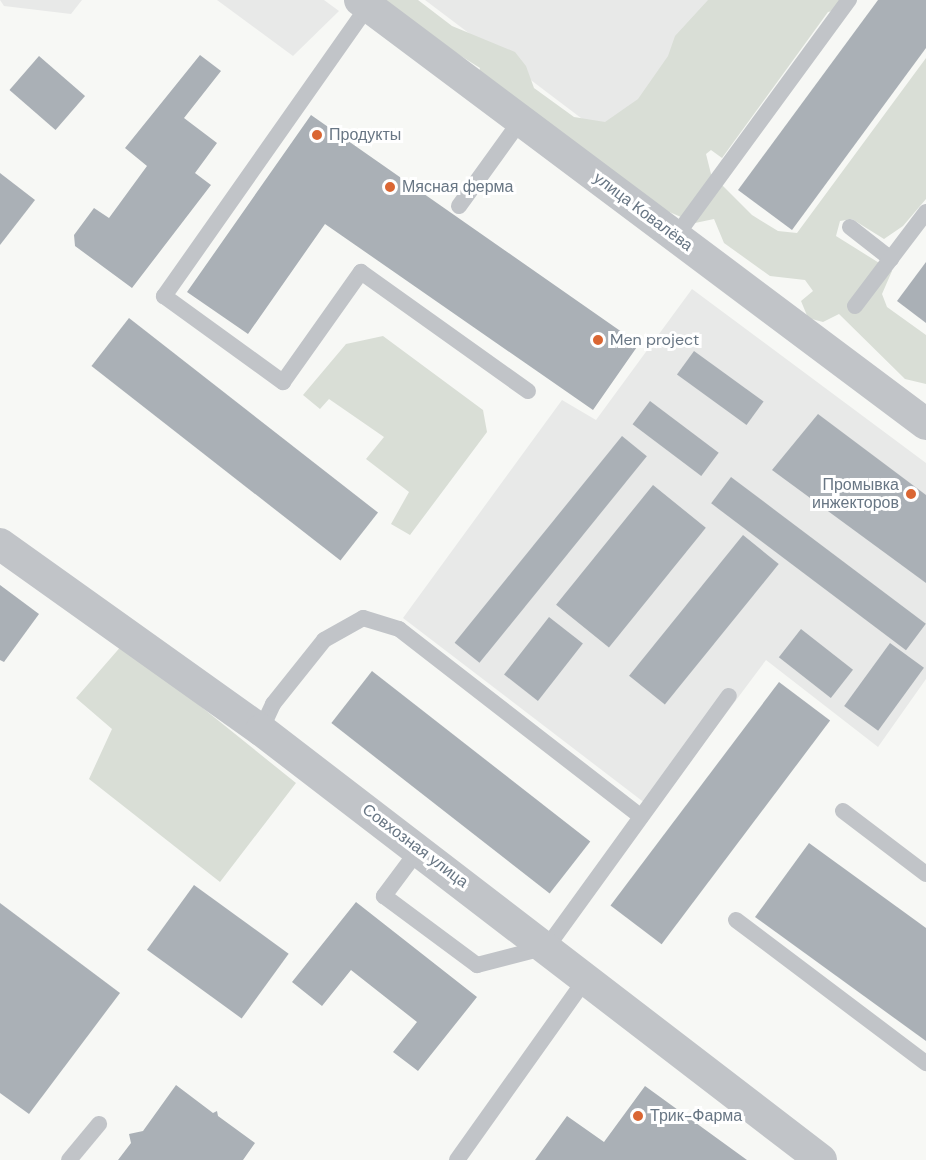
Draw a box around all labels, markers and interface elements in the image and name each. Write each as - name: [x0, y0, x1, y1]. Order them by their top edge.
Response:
- place label: Продукты: [329, 125, 401, 145]
- marker: Продукты: [310, 128, 324, 142]
- street label: улица Ковалёва: [590, 168, 696, 256]
- place label: Мясная ферма: [402, 177, 514, 197]
- marker: Мясная ферма: [383, 180, 397, 194]
- place label: Men project: [610, 330, 699, 350]
- marker: Men project: [591, 333, 605, 347]
- place label: Промывка инжекторов: [812, 475, 899, 513]
- marker: Промывка инжекторов: [904, 487, 918, 501]
- street label: Совхозная улица: [358, 800, 472, 892]
- place label: Трик-Фарма: [650, 1106, 742, 1126]
- marker: Трик-Фарма: [631, 1109, 645, 1123]

